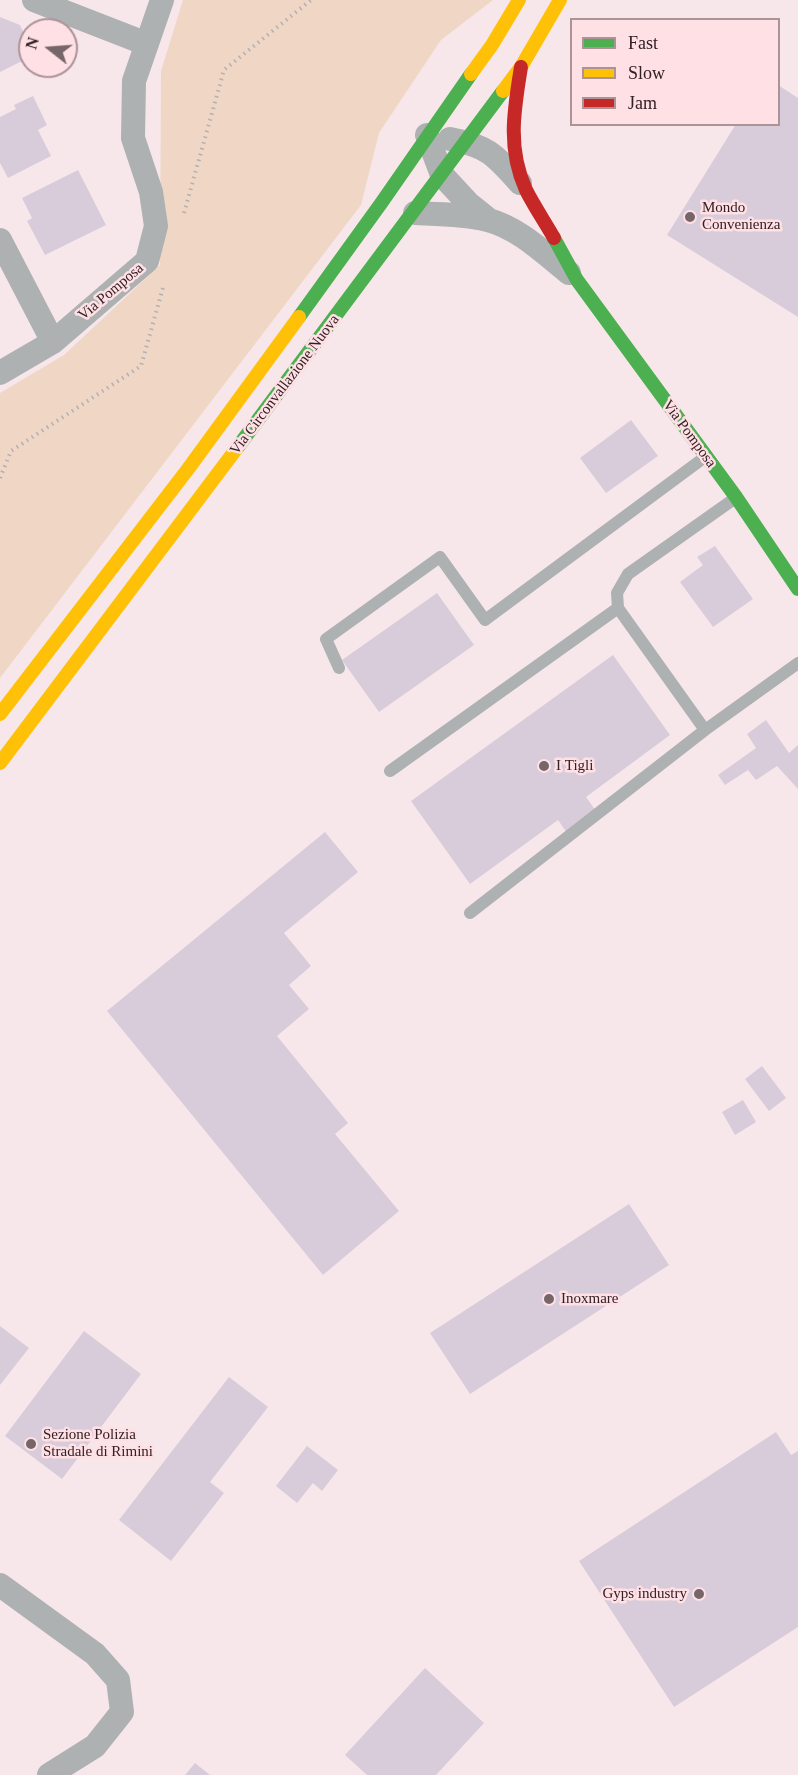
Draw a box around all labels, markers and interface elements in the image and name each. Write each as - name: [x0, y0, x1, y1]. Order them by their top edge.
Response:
- north arrow: [18, 18, 78, 78]
- legend: [570, 18, 780, 126]
- text: Fast: [628, 33, 658, 53]
- text: N: [22, 35, 42, 51]
- text: Slow: [628, 63, 665, 83]
- text: Jam: [628, 93, 657, 113]
- place label: Mondo Convenienza: [702, 199, 780, 234]
- marker: Mondo Convenienza: [683, 210, 697, 224]
- street label: Via Pomposa: [75, 260, 147, 324]
- street label: Via Circonvallazione Nuova: [226, 311, 344, 459]
- street label: Via Pomposa: [658, 397, 720, 471]
- place label: I Tigli: [556, 757, 593, 775]
- marker: I Tigli: [537, 759, 551, 773]
- place label: Inoxmare: [561, 1290, 618, 1308]
- marker: Inoxmare: [542, 1292, 556, 1306]
- place label: Sezione Polizia Stradale di Rimini: [43, 1426, 153, 1461]
- marker: Sezione Polizia Stradale di Rimini: [24, 1437, 38, 1451]
- place label: Gyps industry: [602, 1585, 687, 1603]
- marker: Gyps industry: [692, 1587, 706, 1601]

